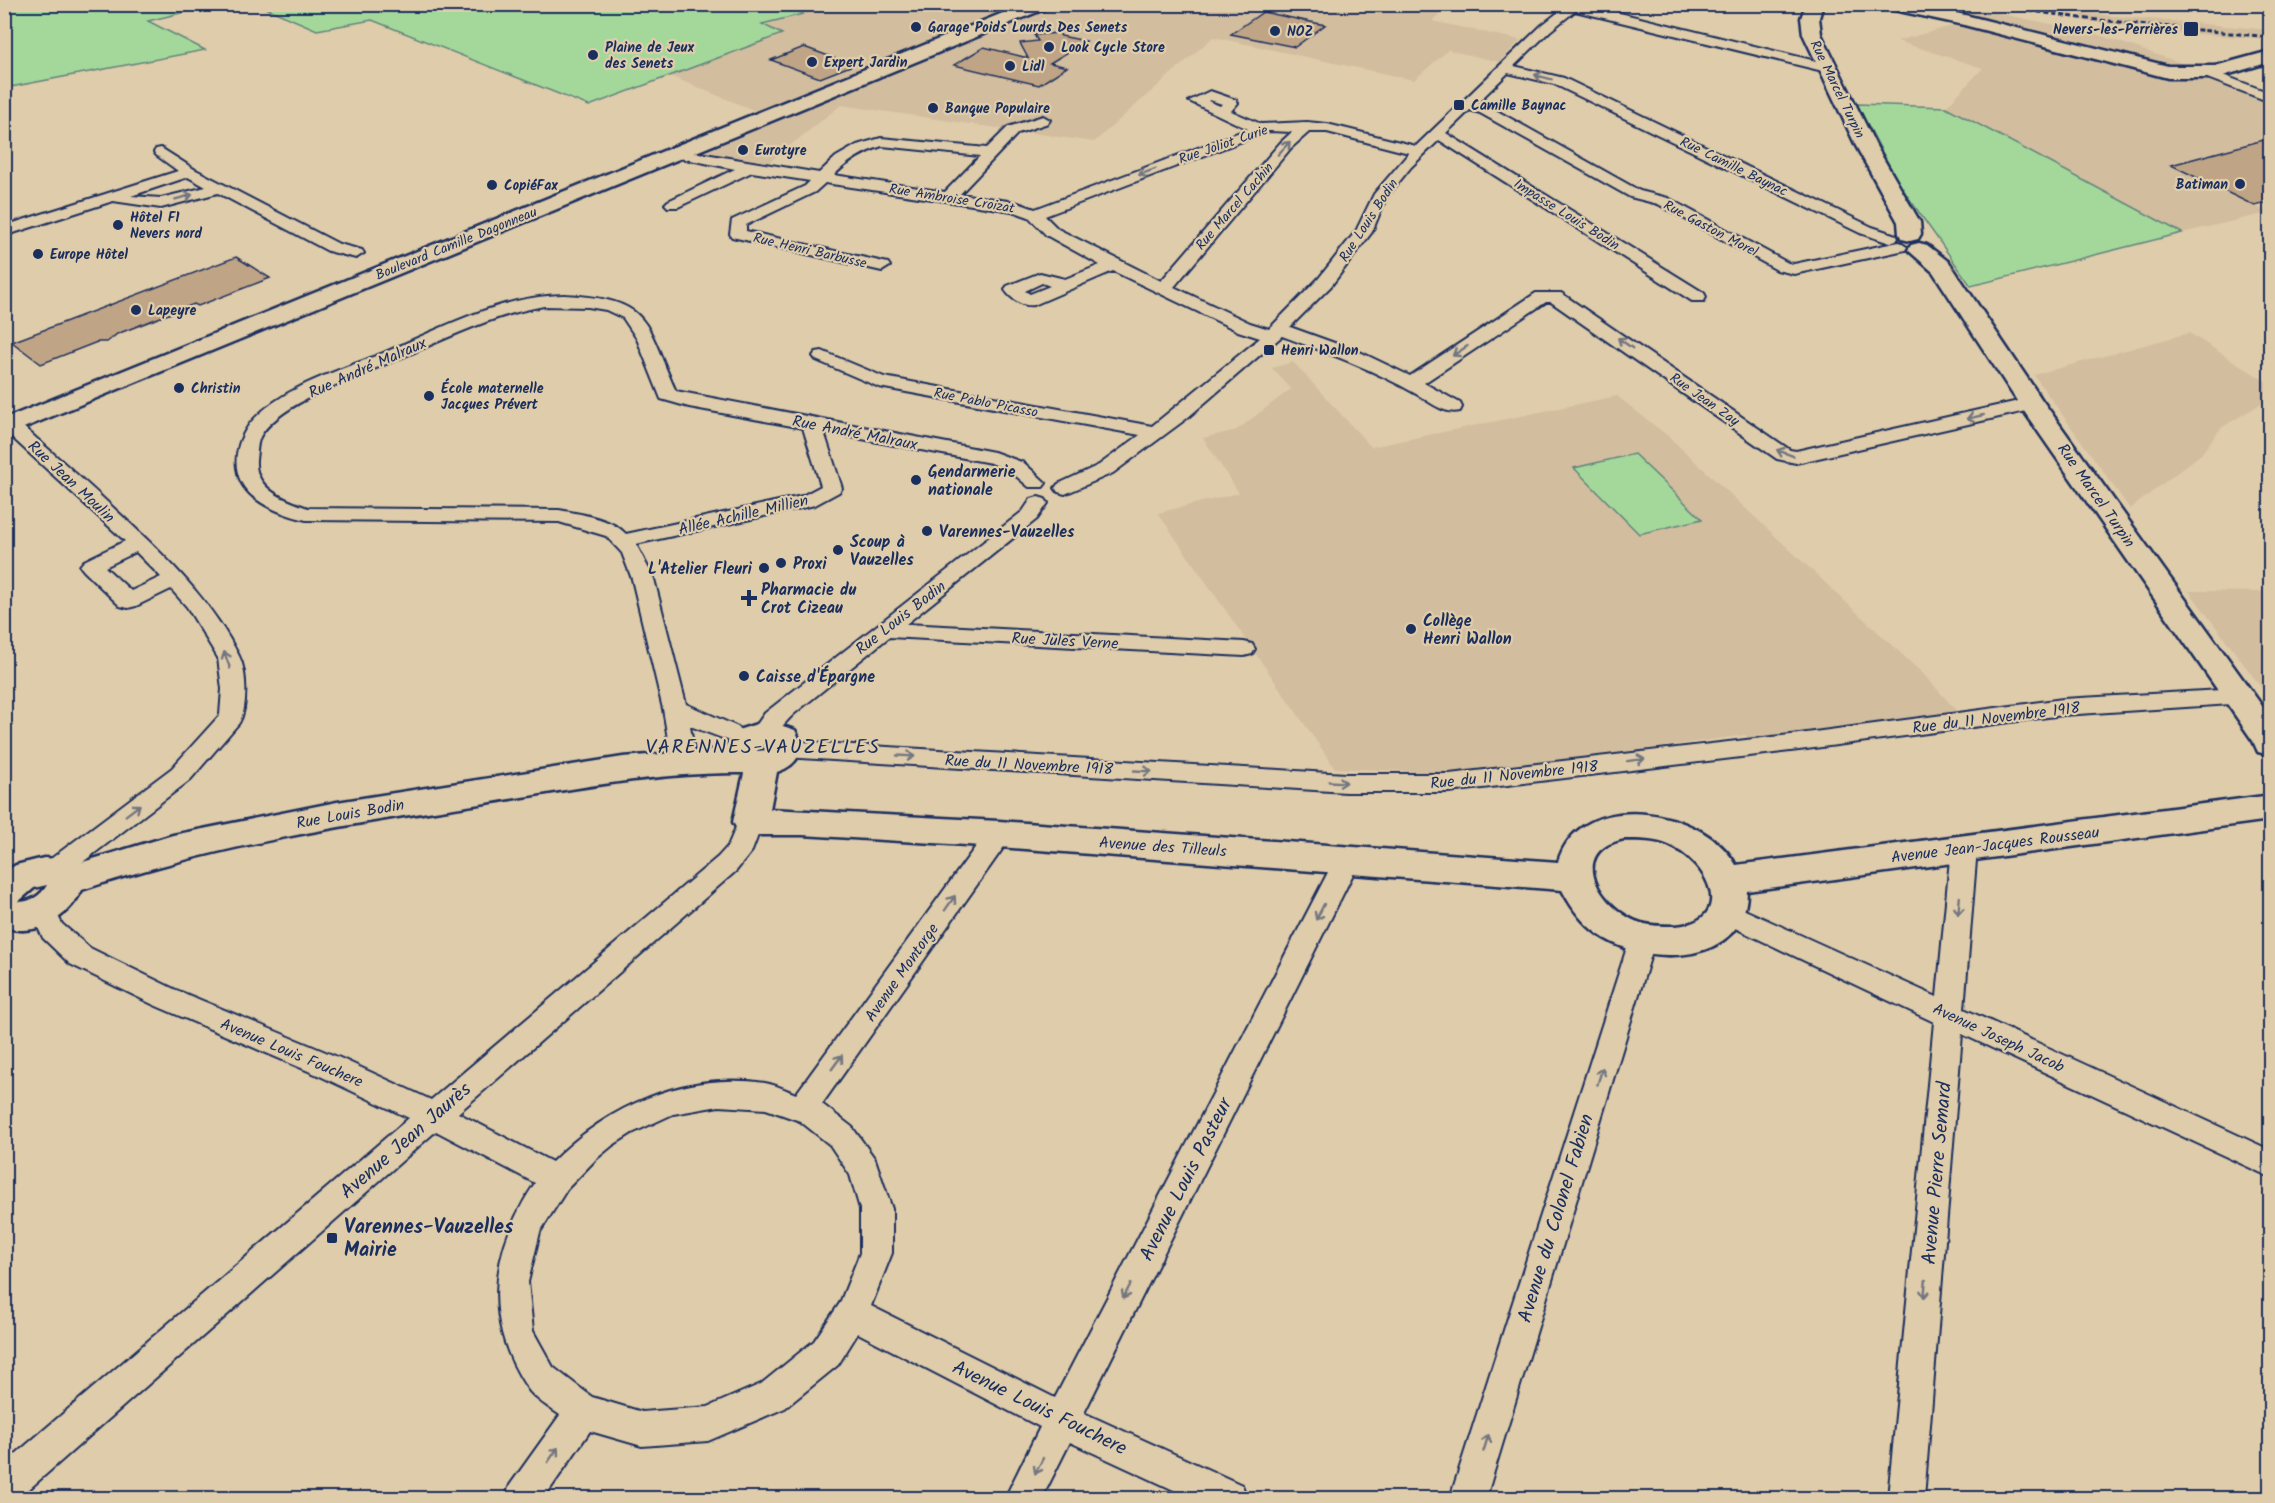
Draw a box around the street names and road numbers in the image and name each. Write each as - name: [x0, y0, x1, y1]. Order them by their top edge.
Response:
- street label: Rue Marcel Turpin: [1804, 37, 1870, 142]
- street label: Rue Joliot Curie: [1176, 119, 1272, 171]
- street label: Rue Camille Baynac: [1676, 131, 1791, 203]
- street label: Rue Marcel Cachin: [1190, 158, 1279, 255]
- street label: Impasse Louis Bodin: [1509, 173, 1624, 256]
- street label: Rue Louis Bodin: [1334, 175, 1404, 267]
- street label: Rue Ambroise Croizat: [887, 178, 1017, 220]
- street label: Rue Gaston Morel: [1659, 195, 1762, 263]
- street label: Boulevard Camille Dagonneau: [372, 201, 541, 286]
- street label: Rue Henri Barbusse: [751, 227, 869, 275]
- street label: Rue André Malraux: [305, 331, 432, 406]
- street label: Rue Jean Zay: [1665, 368, 1744, 432]
- street label: Rue Pablo Picasso: [932, 382, 1040, 424]
- street label: Rue André Malraux: [790, 409, 921, 458]
- street label: Rue Jean Moulin: [22, 435, 120, 529]
- street label: Rue Marcel Turpin: [2050, 439, 2141, 553]
- street label: Allée Achille Millien: [676, 488, 811, 543]
- street label: Rue Louis Bodin: [850, 575, 952, 662]
- street label: Rue Jules Verne: [1011, 626, 1119, 657]
- street label: Rue du 11 Novembre 1918: [1911, 696, 2082, 741]
- street label: Rue du 11 Novembre 1918: [944, 749, 1114, 782]
- street label: Rue du 11 Novembre 1918: [1429, 754, 1600, 797]
- street label: Rue Louis Bodin: [294, 793, 406, 836]
- street label: Avenue Jean-Jacques Rousseau: [1890, 820, 2101, 871]
- street label: Avenue des Tilleuls: [1098, 831, 1228, 864]
- street label: Avenue Montorge: [859, 918, 946, 1027]
- street label: Avenue Joseph Jacob: [1928, 997, 2069, 1080]
- street label: Avenue Louis Fouchere: [216, 1012, 367, 1095]
- street label: Avenue Jean Jaurès: [333, 1075, 480, 1208]
- street label: Avenue Pierre Semard: [1914, 1079, 1962, 1266]
- street label: Avenue Louis Pasteur: [1132, 1091, 1242, 1267]
- street label: Avenue du Colonel Fabien: [1510, 1110, 1604, 1327]
- street label: Avenue Louis Fouchere: [946, 1353, 1132, 1465]

